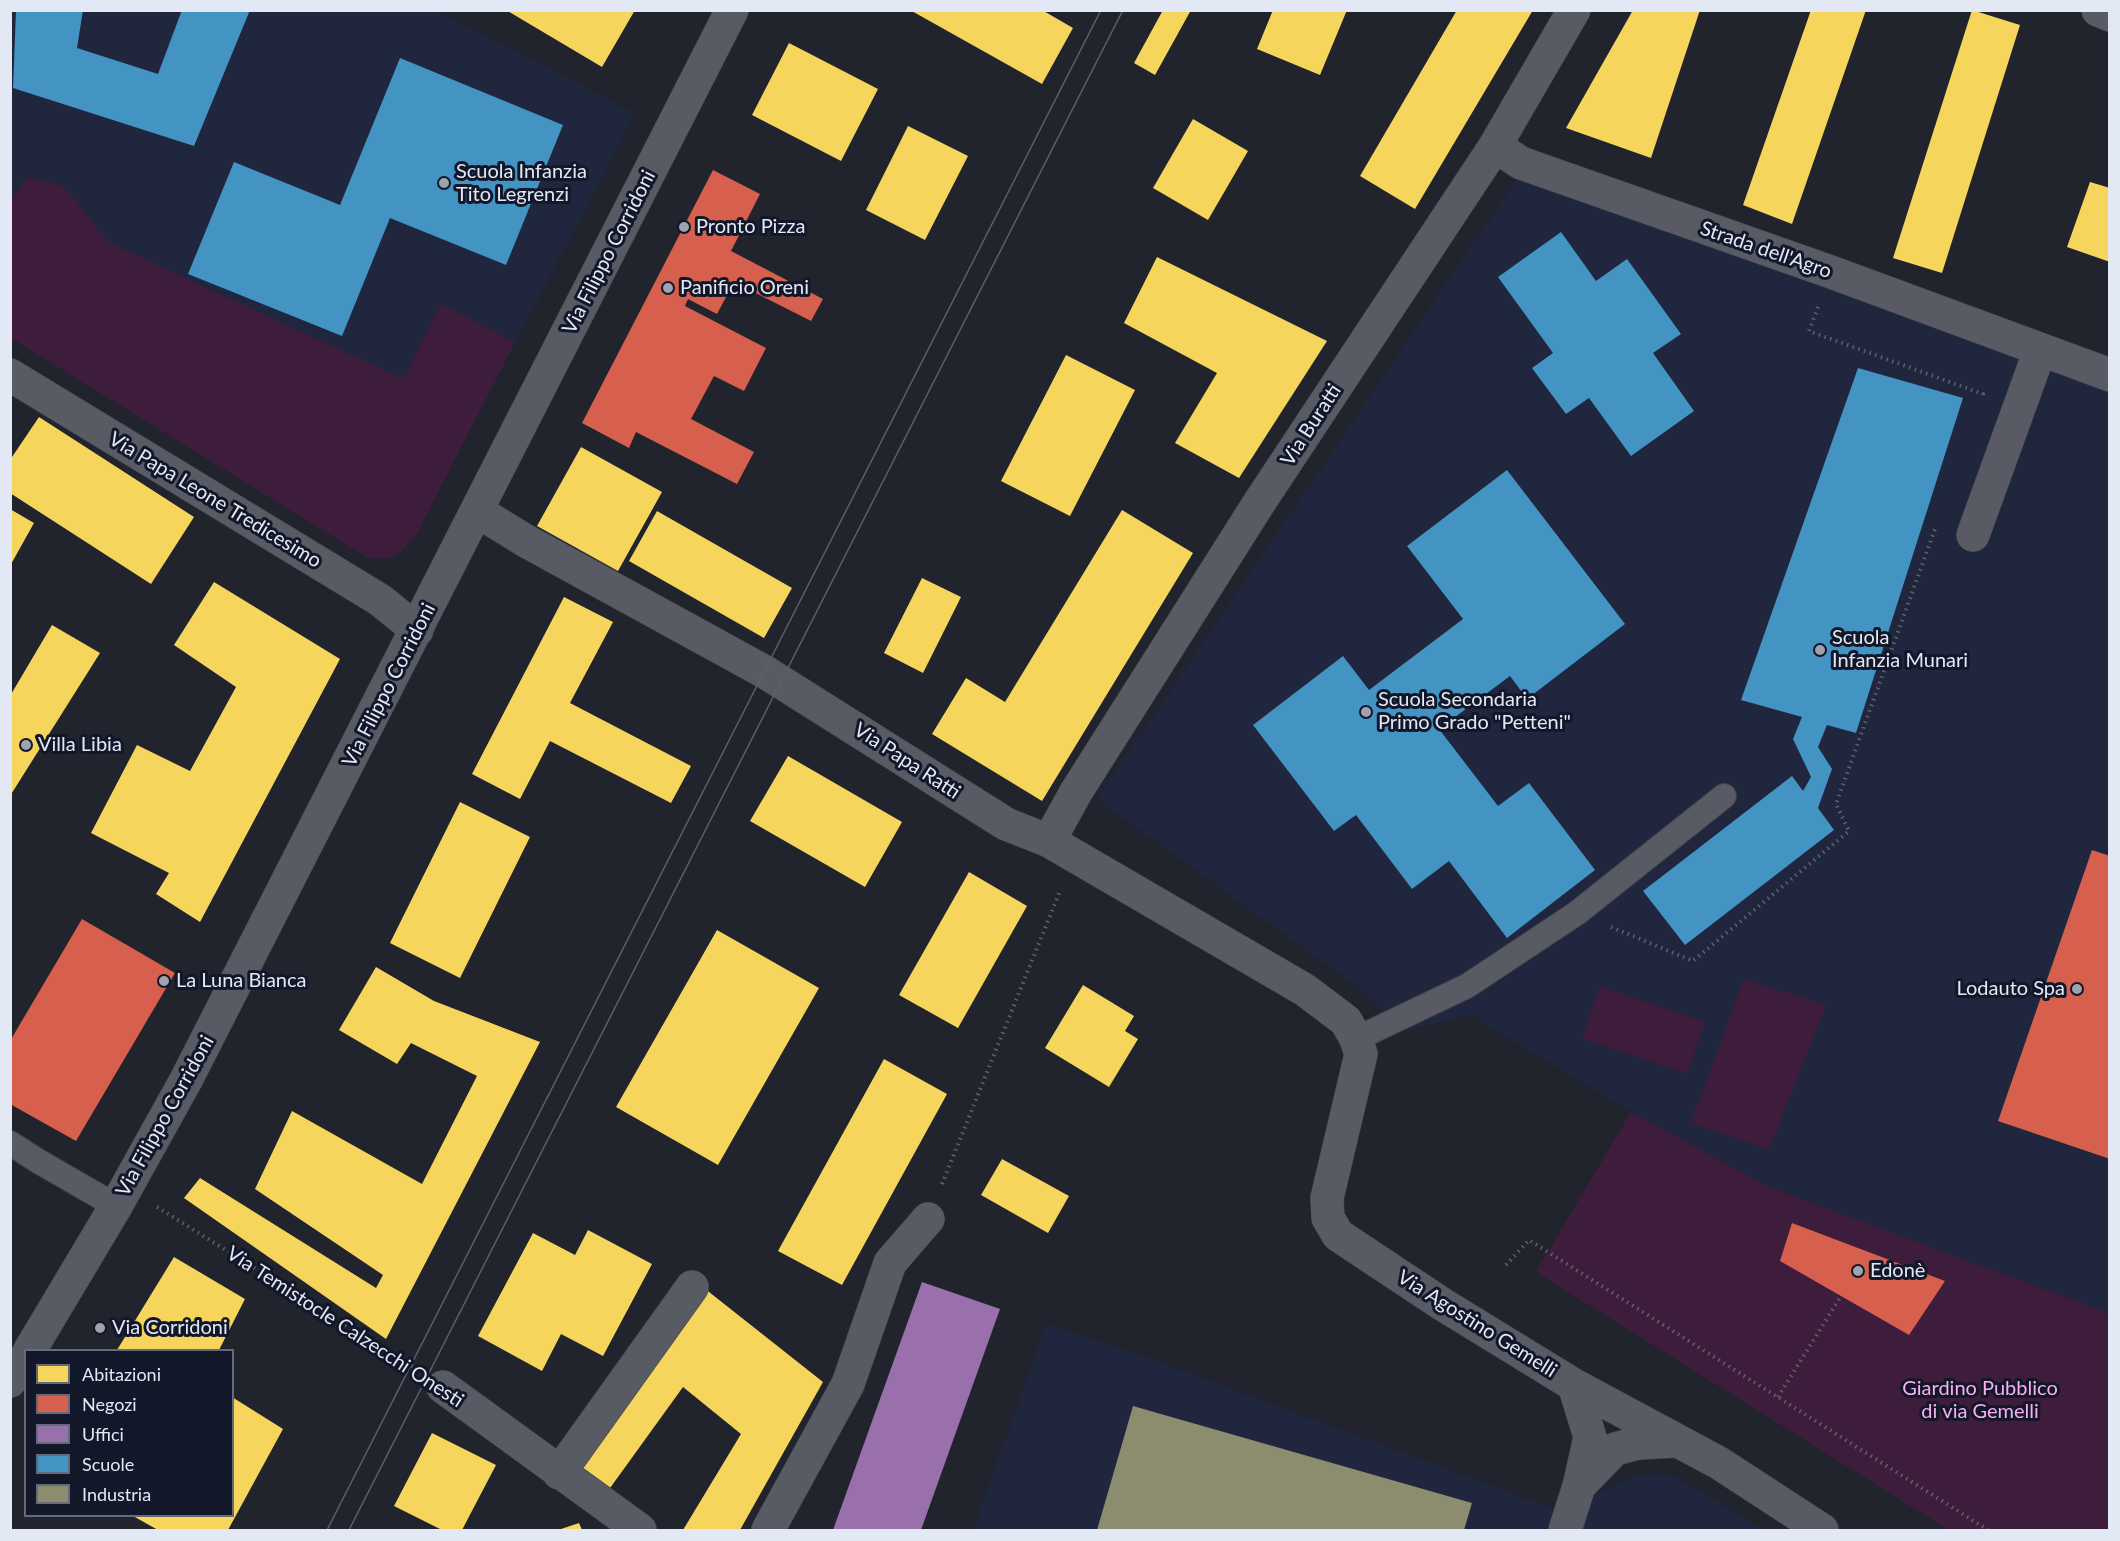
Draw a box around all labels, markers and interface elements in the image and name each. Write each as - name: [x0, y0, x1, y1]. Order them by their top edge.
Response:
- place label: Scuola Infanzia Tito Legrenzi: [456, 160, 587, 207]
- street label: Via Filippo Corridoni: [557, 166, 661, 338]
- marker: Scuola Infanzia Tito Legrenzi: [437, 176, 451, 190]
- place label: Pronto Pizza: [696, 215, 805, 239]
- street label: Strada dell'Agro: [1697, 216, 1835, 284]
- marker: Pronto Pizza: [677, 220, 691, 234]
- place label: Panificio Oreni: [680, 276, 809, 300]
- marker: Panificio Oreni: [661, 281, 675, 295]
- street label: Via Buratti: [1276, 380, 1346, 470]
- street label: Via Papa Leone Tredicesimo: [104, 427, 326, 573]
- street label: Via Filippo Corridoni: [337, 599, 441, 771]
- place label: Scuola Infanzia Munari: [1832, 626, 1968, 673]
- marker: Scuola Infanzia Munari: [1813, 643, 1827, 657]
- place label: Scuola Secondaria Primo Grado "Petteni": [1378, 688, 1571, 735]
- marker: Scuola Secondaria Primo Grado "Petteni": [1359, 705, 1373, 719]
- street label: Via Papa Ratti: [849, 718, 965, 804]
- place label: Villa Libia: [38, 733, 122, 757]
- marker: Villa Libia: [19, 738, 33, 752]
- place label: La Luna Bianca: [176, 969, 307, 993]
- marker: La Luna Bianca: [157, 974, 171, 988]
- place label: Lodauto Spa: [1956, 977, 2065, 1001]
- marker: Lodauto Spa: [2070, 982, 2084, 996]
- street label: Via Filippo Corridoni: [111, 1031, 219, 1201]
- street label: Via Temistocle Calzecchi Onesti: [222, 1241, 468, 1413]
- place label: Edonè: [1870, 1259, 1925, 1283]
- marker: Edonè: [1851, 1264, 1865, 1278]
- street label: Via Agostino Gemelli: [1393, 1265, 1561, 1383]
- place label: Via Corridoni: [112, 1316, 228, 1340]
- marker: Via Corridoni: [93, 1321, 107, 1335]
- legend: [24, 1349, 234, 1517]
- text: Abitazioni: [82, 1363, 161, 1385]
- park label: Giardino Pubblico di via Gemelli: [1902, 1377, 2058, 1424]
- text: Negozi: [82, 1393, 137, 1415]
- text: Uffici: [82, 1423, 124, 1445]
- text: Scuole: [82, 1453, 134, 1475]
- text: Industria: [82, 1483, 151, 1505]

